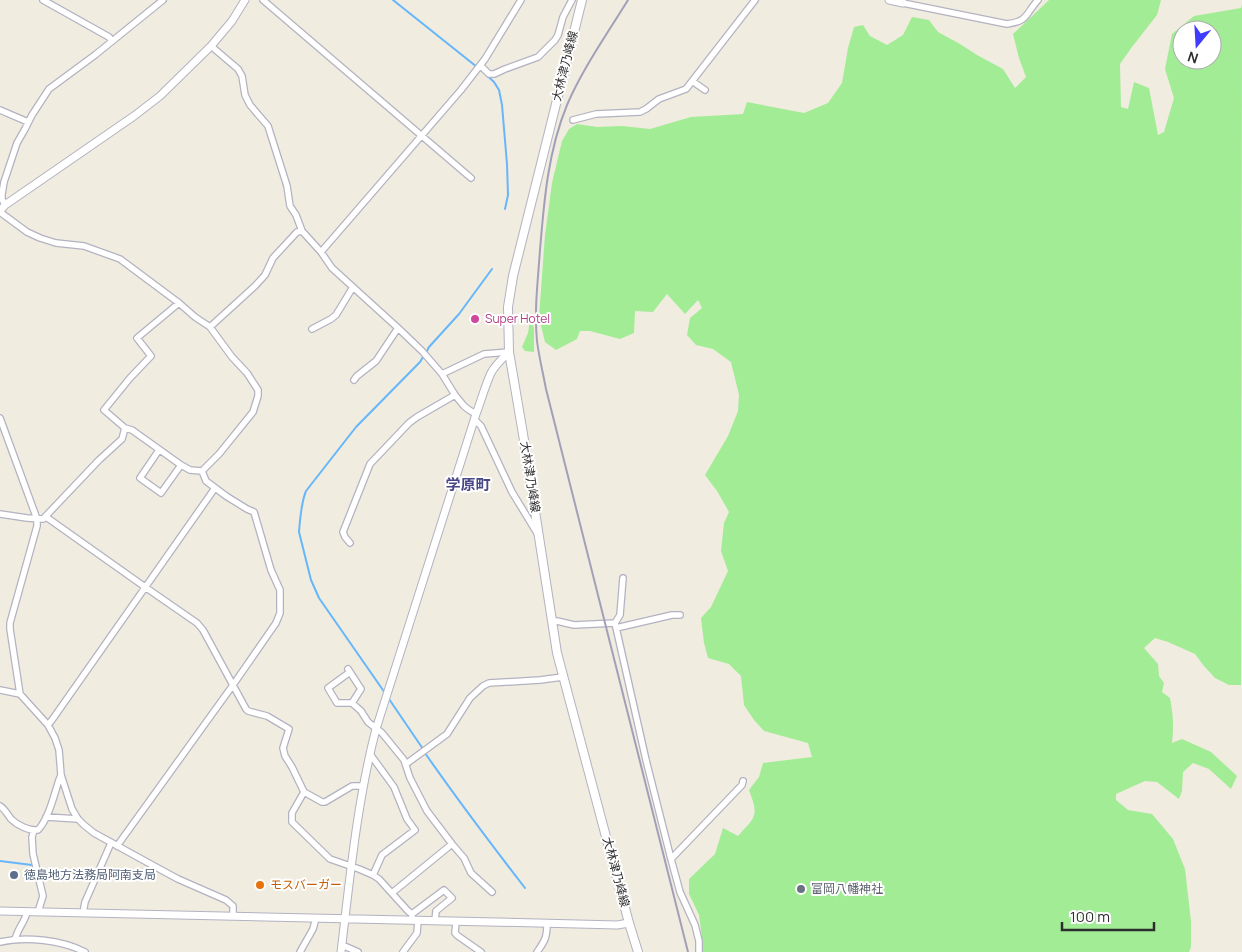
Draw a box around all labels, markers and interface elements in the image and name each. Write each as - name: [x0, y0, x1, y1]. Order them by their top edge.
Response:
- north arrow: [1172, 20, 1222, 70]
- street label: 大林津乃峰線: [548, 29, 581, 103]
- text: N: [1185, 47, 1201, 68]
- place label: Super Hotel: [485, 310, 550, 327]
- marker: Super Hotel: [469, 313, 481, 325]
- street label: 大林津乃峰線: [516, 440, 545, 514]
- district label: 学原町: [445, 474, 491, 495]
- street label: 大林津乃峰線: [599, 835, 634, 909]
- place label: 徳島地方法務局阿南支局: [24, 866, 156, 883]
- marker: 徳島地方法務局阿南支局: [8, 869, 20, 881]
- place label: モスバーガー: [270, 876, 342, 893]
- marker: モスバーガー: [254, 879, 266, 891]
- place label: 富岡八幡神社: [811, 880, 883, 897]
- marker: 富岡八幡神社: [795, 883, 807, 895]
- scale bar: [1062, 900, 1154, 932]
- text: 100 m: [1070, 906, 1110, 927]

